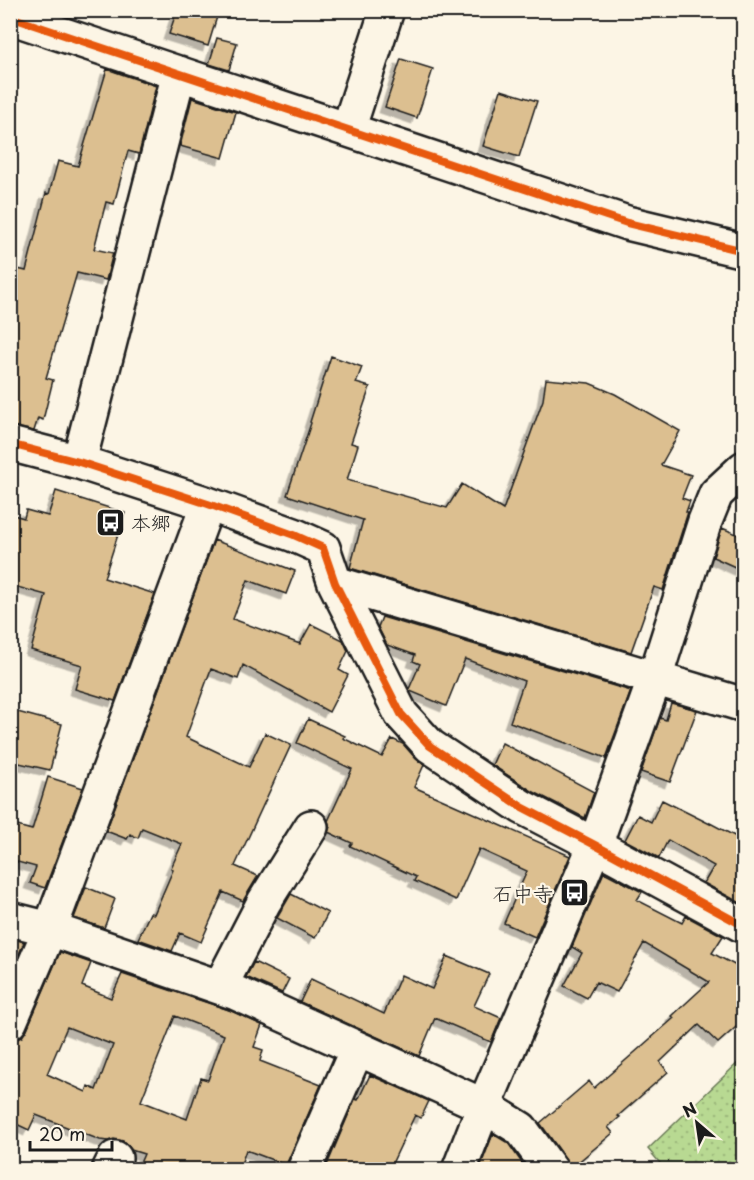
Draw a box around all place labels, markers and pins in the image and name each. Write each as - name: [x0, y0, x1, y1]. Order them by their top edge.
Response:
- bus stop icon: 本郷: [94, 506, 126, 538]
- place label: 本郷: [131, 507, 171, 537]
- bus stop icon: 石中寺: [558, 877, 590, 909]
- place label: 石中寺: [493, 878, 553, 908]

